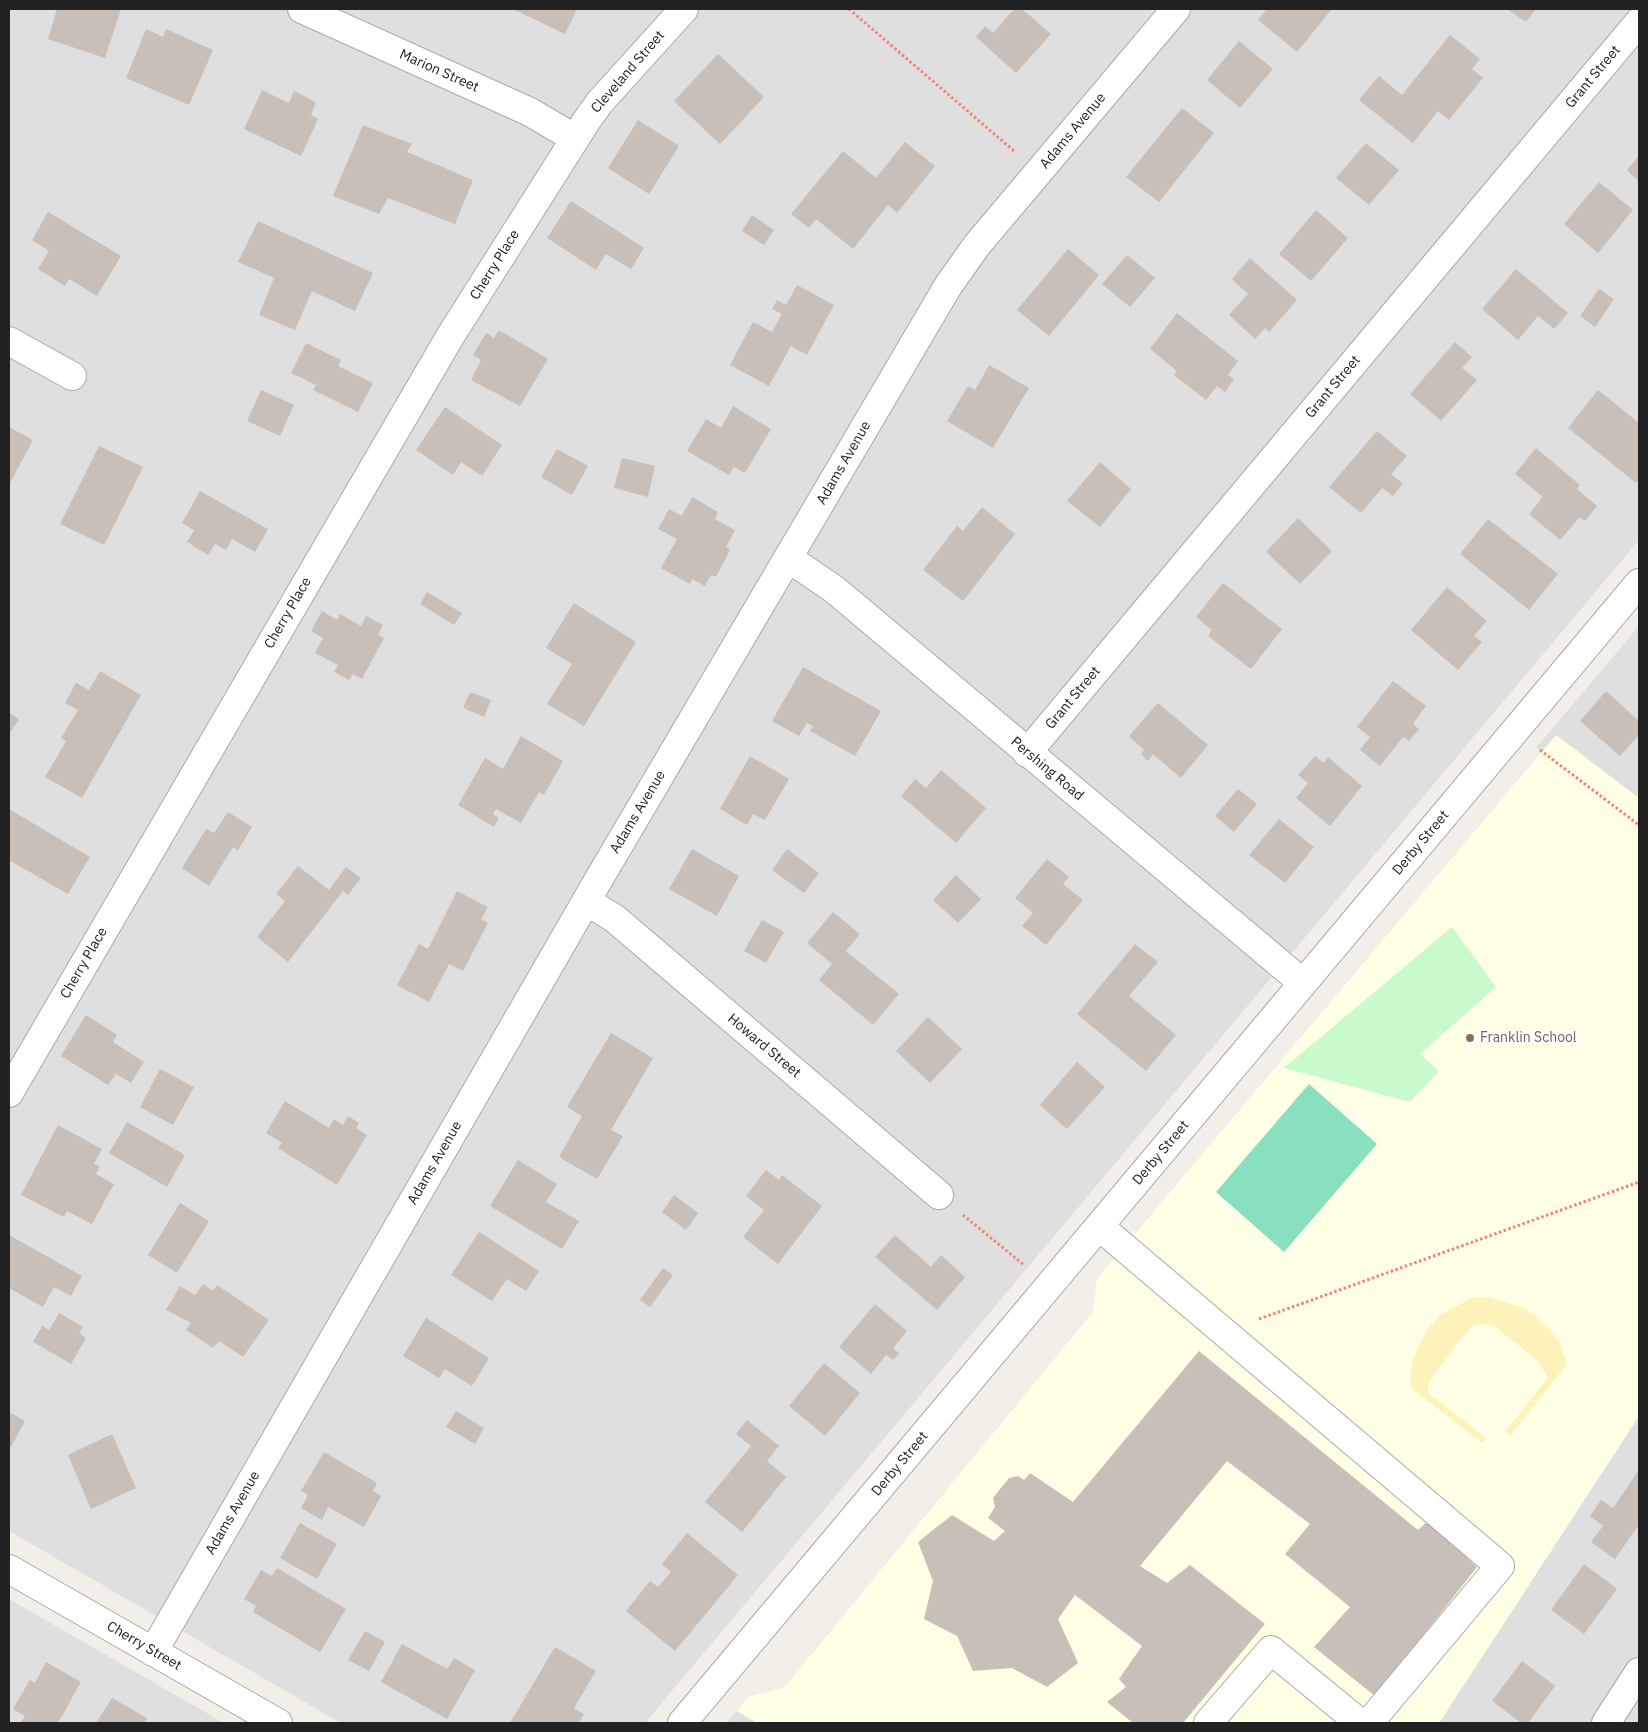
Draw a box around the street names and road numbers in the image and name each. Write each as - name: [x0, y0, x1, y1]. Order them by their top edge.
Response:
- street label: Cleveland Street: [588, 27, 668, 117]
- street label: Grant Street: [1562, 42, 1624, 112]
- street label: Marion Street: [397, 46, 481, 96]
- street label: Adams Avenue: [1036, 90, 1110, 172]
- street label: Cherry Place: [467, 227, 523, 303]
- street label: Grant Street: [1302, 352, 1364, 422]
- street label: Adams Avenue: [813, 418, 875, 508]
- street label: Cherry Place: [261, 574, 315, 652]
- street label: Grant Street: [1042, 663, 1104, 733]
- street label: Pershing Road: [1007, 734, 1087, 804]
- street label: Adams Avenue: [607, 768, 669, 856]
- street label: Derby Street: [1389, 807, 1453, 879]
- street label: Cherry Place: [57, 924, 111, 1002]
- street label: Howard Street: [724, 1010, 804, 1082]
- street label: Derby Street: [1129, 1117, 1193, 1189]
- street label: Adams Avenue: [404, 1118, 466, 1208]
- street label: Derby Street: [868, 1428, 932, 1500]
- street label: Adams Avenue: [202, 1468, 264, 1558]
- street label: Cherry Street: [104, 1618, 184, 1674]

